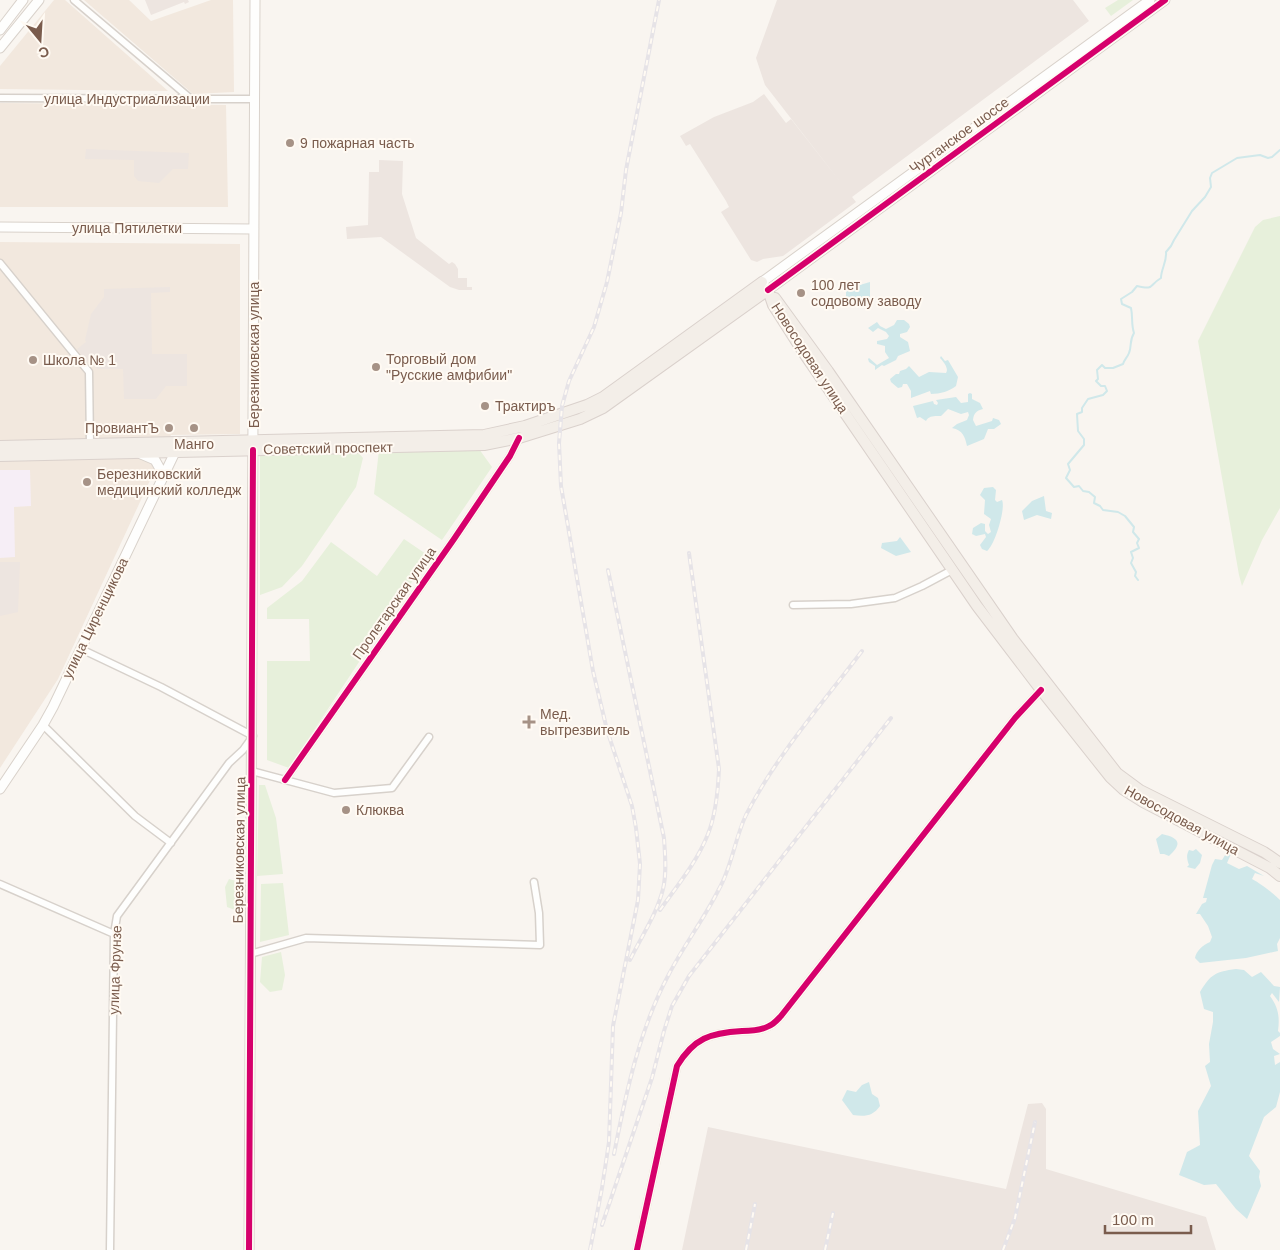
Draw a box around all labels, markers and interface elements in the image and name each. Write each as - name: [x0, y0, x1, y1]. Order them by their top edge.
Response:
- north arrow: [15, 15, 65, 65]
- text: С: [37, 43, 51, 62]
- street label: улица Индустриализации: [44, 91, 210, 107]
- street label: Чуртанское шоссе: [906, 93, 1012, 176]
- place label: 9 пожарная часть: [300, 135, 415, 151]
- marker: 9 пожарная часть: [284, 137, 296, 149]
- street label: улица Пятилетки: [72, 220, 182, 236]
- place label: 100 лет содовому заводу: [811, 277, 921, 309]
- street label: Березниковская улица: [246, 281, 262, 428]
- marker: 100 лет содовому заводу: [795, 287, 807, 299]
- street label: Новосодовая улица: [768, 300, 852, 416]
- place label: Торговый дом "Русские амфибии": [386, 351, 512, 383]
- place label: Школа № 1: [43, 352, 116, 368]
- marker: Школа № 1: [27, 354, 39, 366]
- marker: Торговый дом "Русские амфибии": [370, 361, 382, 373]
- place label: Трактиръ: [495, 398, 556, 414]
- marker: Трактиръ: [479, 400, 491, 412]
- place label: ПровиантЪ: [85, 420, 159, 436]
- marker: ПровиантЪ: [163, 422, 175, 434]
- marker: Манго: [188, 422, 200, 434]
- place label: Манго: [174, 436, 214, 452]
- street label: Советский проспект: [263, 439, 394, 457]
- place label: Березниковский медицинский колледж: [97, 466, 242, 498]
- marker: Березниковский медицинский колледж: [81, 476, 93, 488]
- street label: Пролетарская улица: [349, 543, 439, 662]
- street label: улица Циренщикова: [59, 555, 131, 681]
- place label: Мед. вытрезвитель: [540, 706, 630, 738]
- marker: Мед. вытрезвитель: [522, 715, 536, 729]
- street label: Березниковская улица: [230, 776, 248, 923]
- street label: Новосодовая улица: [1122, 782, 1242, 858]
- place label: Клюква: [356, 802, 404, 818]
- marker: Клюква: [340, 804, 352, 816]
- street label: улица Фрунзе: [105, 925, 125, 1015]
- scale bar: [1105, 1202, 1191, 1234]
- text: 100 m: [1112, 1211, 1154, 1228]

